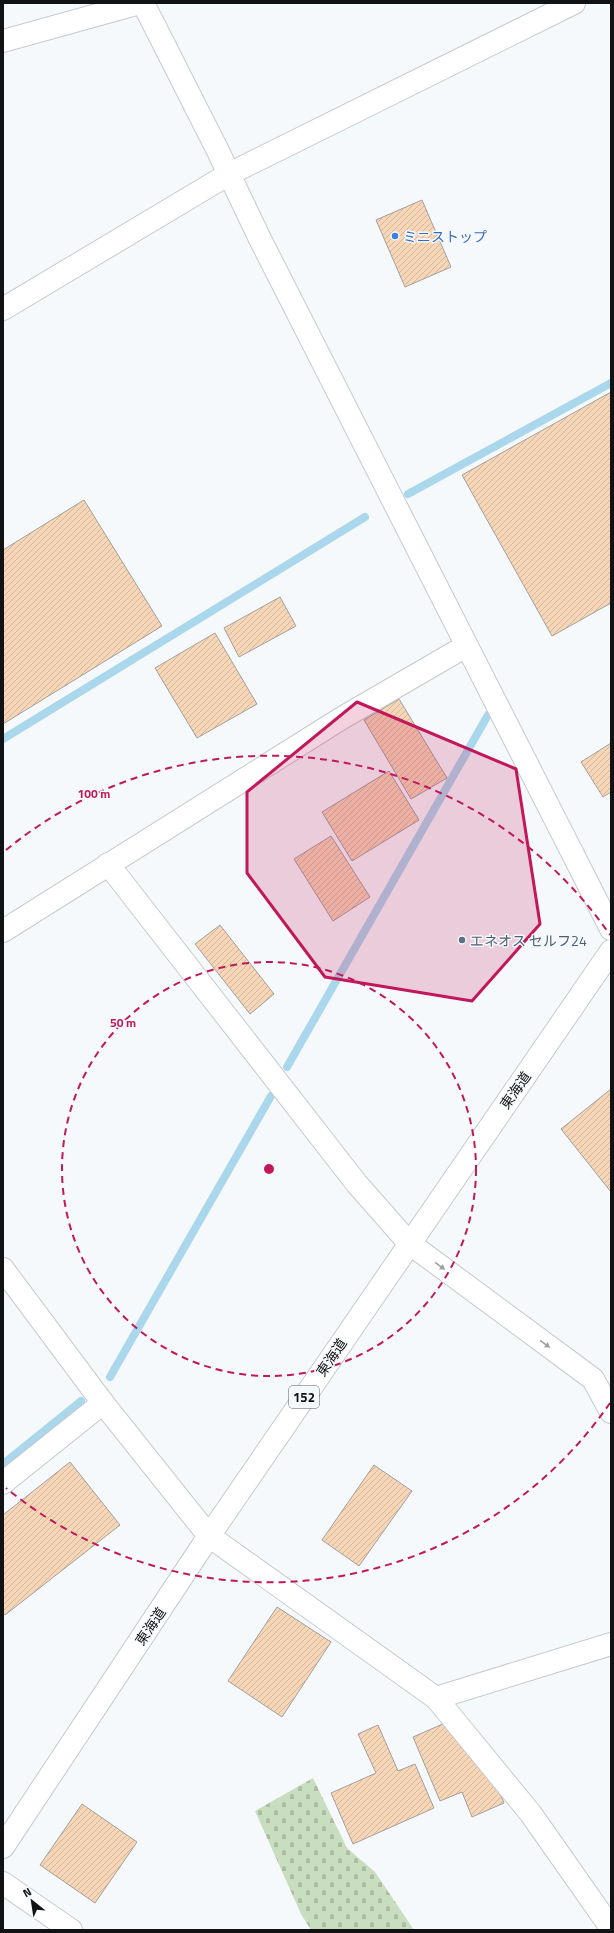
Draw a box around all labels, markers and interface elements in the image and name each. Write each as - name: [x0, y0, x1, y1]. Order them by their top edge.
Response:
- place label: ミニストップ: [403, 226, 487, 247]
- marker: ミニストップ: [390, 231, 400, 241]
- text: 100 m: [78, 784, 110, 803]
- place label: エネオス セルフ24: [470, 930, 587, 951]
- marker: エネオス セルフ24: [457, 935, 467, 945]
- text: 50 m: [110, 1013, 136, 1032]
- street label: 東海道: [494, 1067, 536, 1113]
- centre of rings: [262, 1162, 276, 1176]
- one-way arrow: [435, 1262, 446, 1271]
- street label: 東海道: [311, 1334, 351, 1380]
- one-way arrow: [540, 1340, 550, 1348]
- road number: 152: [289, 1386, 319, 1408]
- street label: 東海道: [130, 1603, 170, 1649]
- north arrow: [12, 1881, 52, 1921]
- text: N: [20, 1884, 34, 1901]

